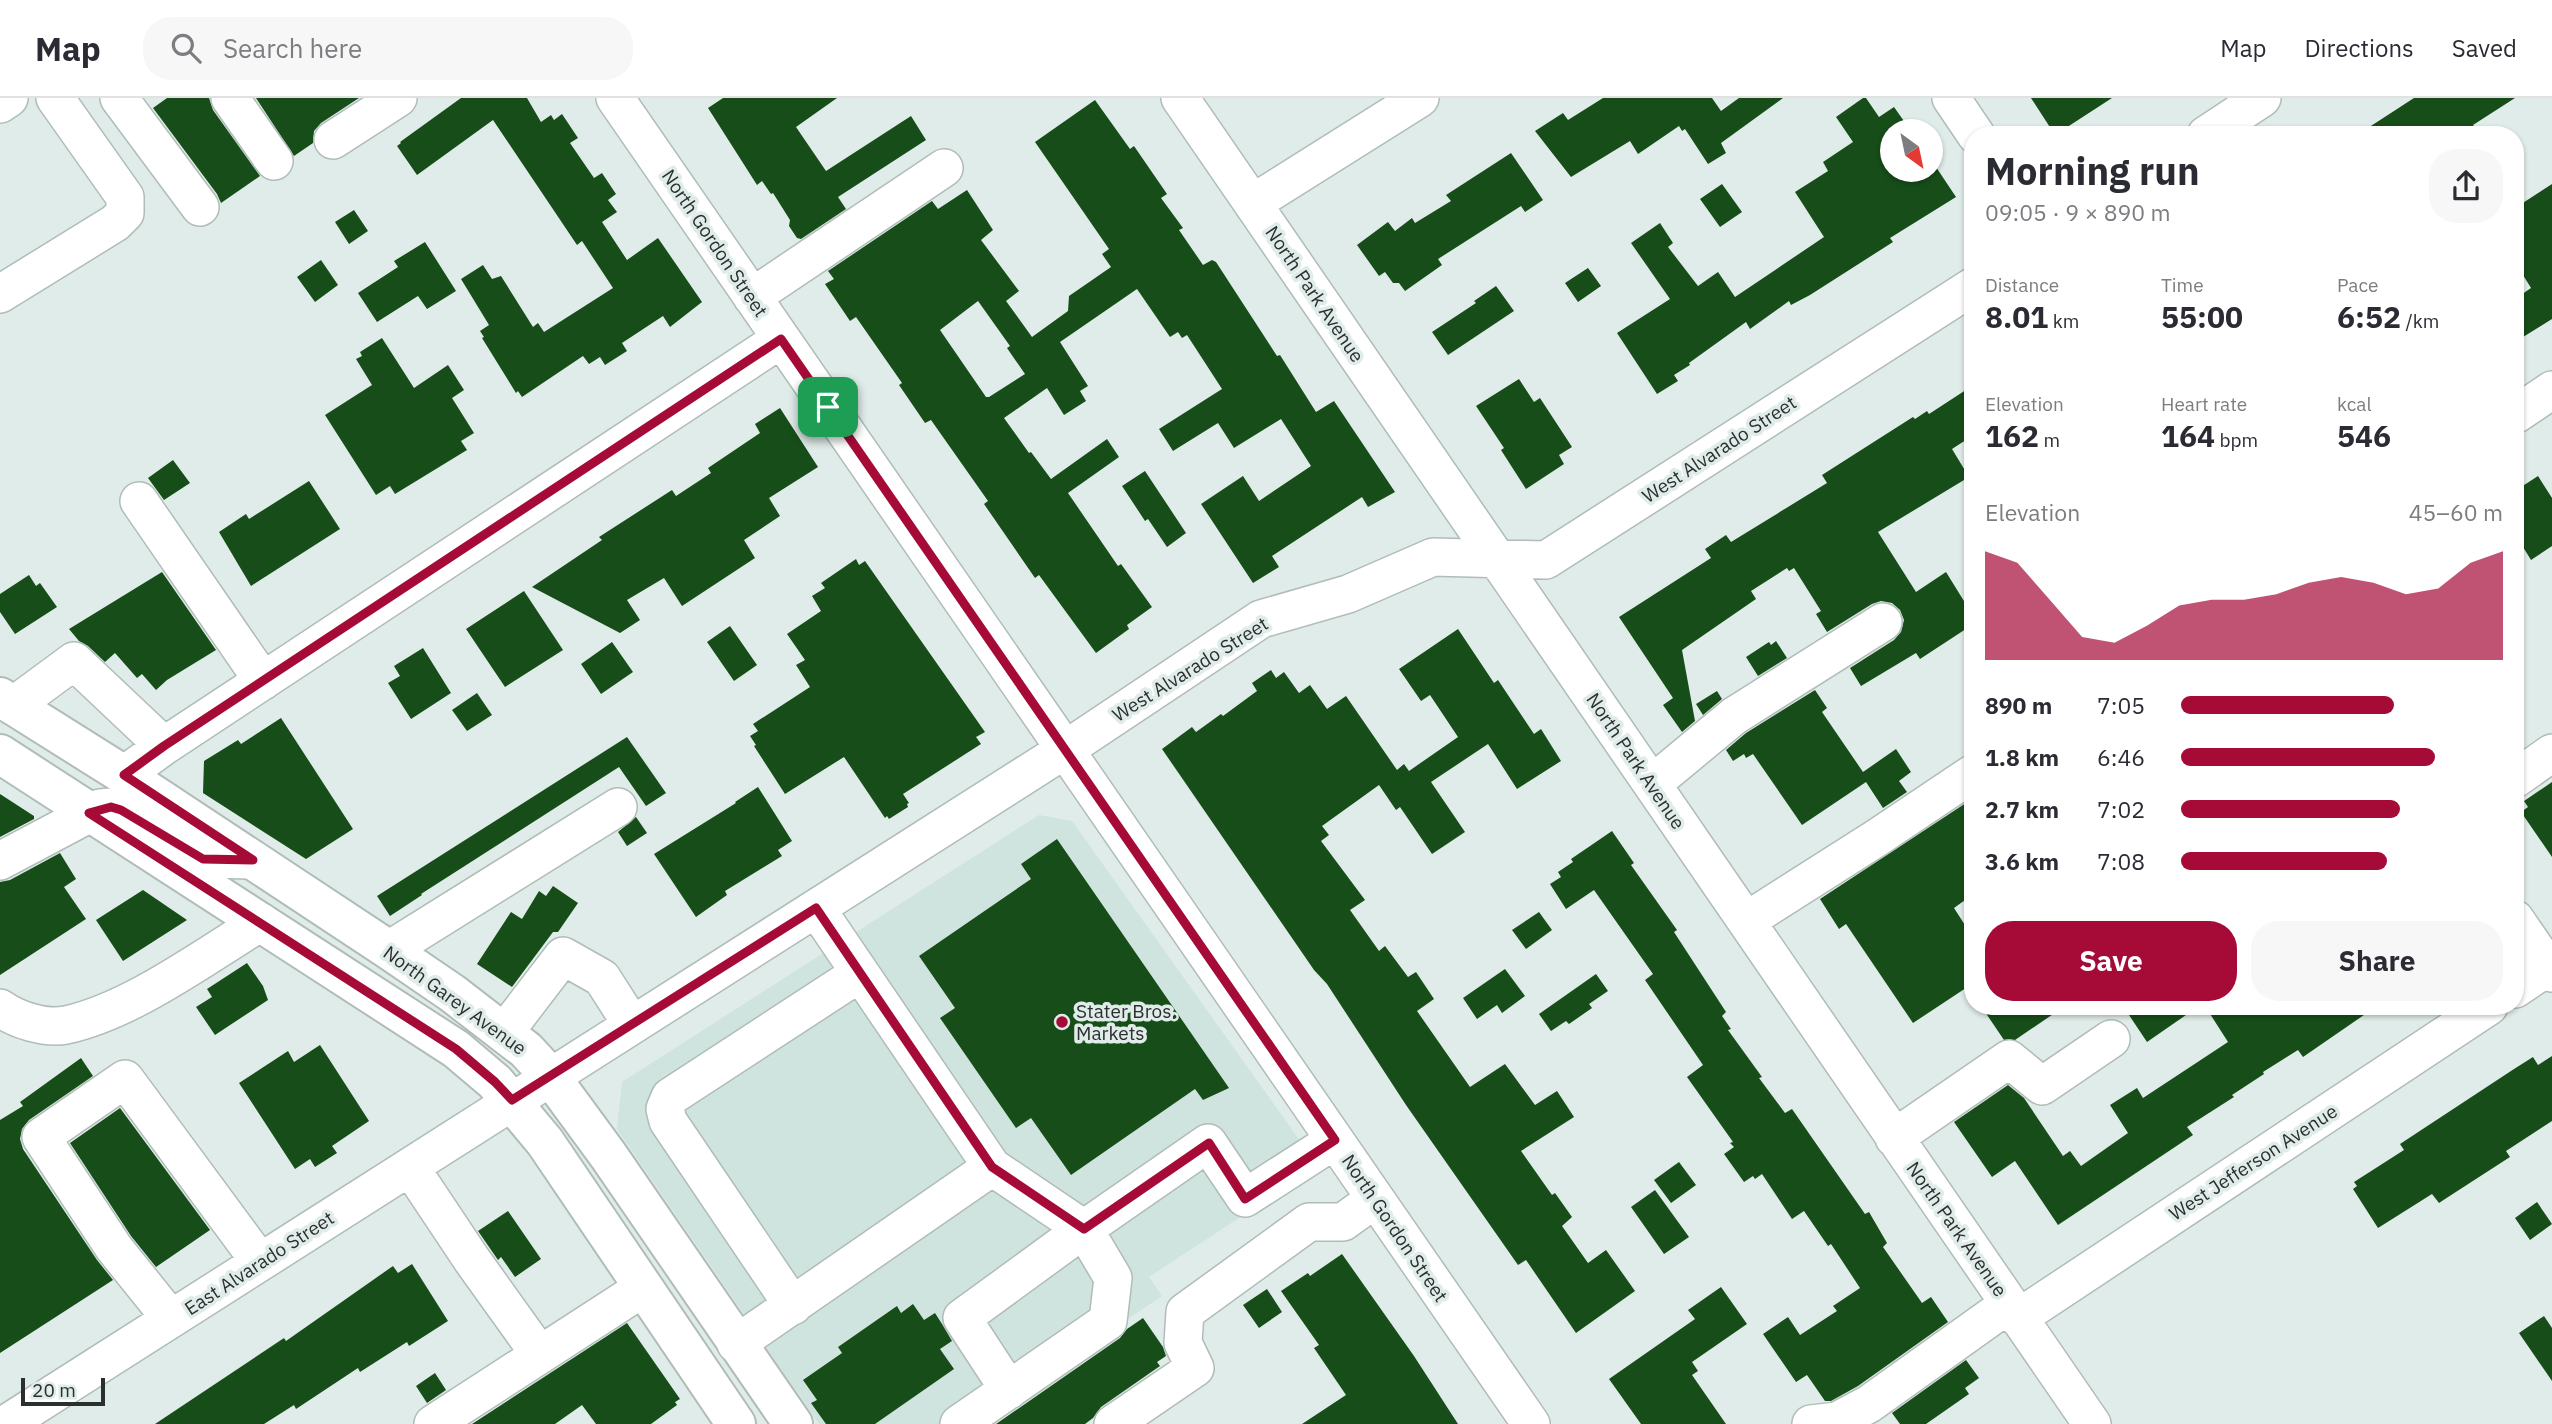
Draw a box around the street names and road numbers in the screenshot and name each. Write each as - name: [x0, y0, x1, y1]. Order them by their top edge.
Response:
- street label: North Gordon Street: [657, 165, 773, 321]
- street label: North Park Avenue: [1260, 221, 1370, 367]
- street label: West Alvarado Street: [1637, 390, 1801, 508]
- street label: West Alvarado Street: [1108, 611, 1272, 727]
- street label: North Park Avenue: [1581, 688, 1691, 834]
- street label: North Garey Avenue: [379, 940, 531, 1060]
- street label: West Jefferson Avenue: [2164, 1099, 2342, 1225]
- street label: North Gordon Street: [1337, 1150, 1453, 1306]
- street label: North Park Avenue: [1901, 1157, 2013, 1301]
- street label: East Alvarado Street: [180, 1206, 338, 1320]

